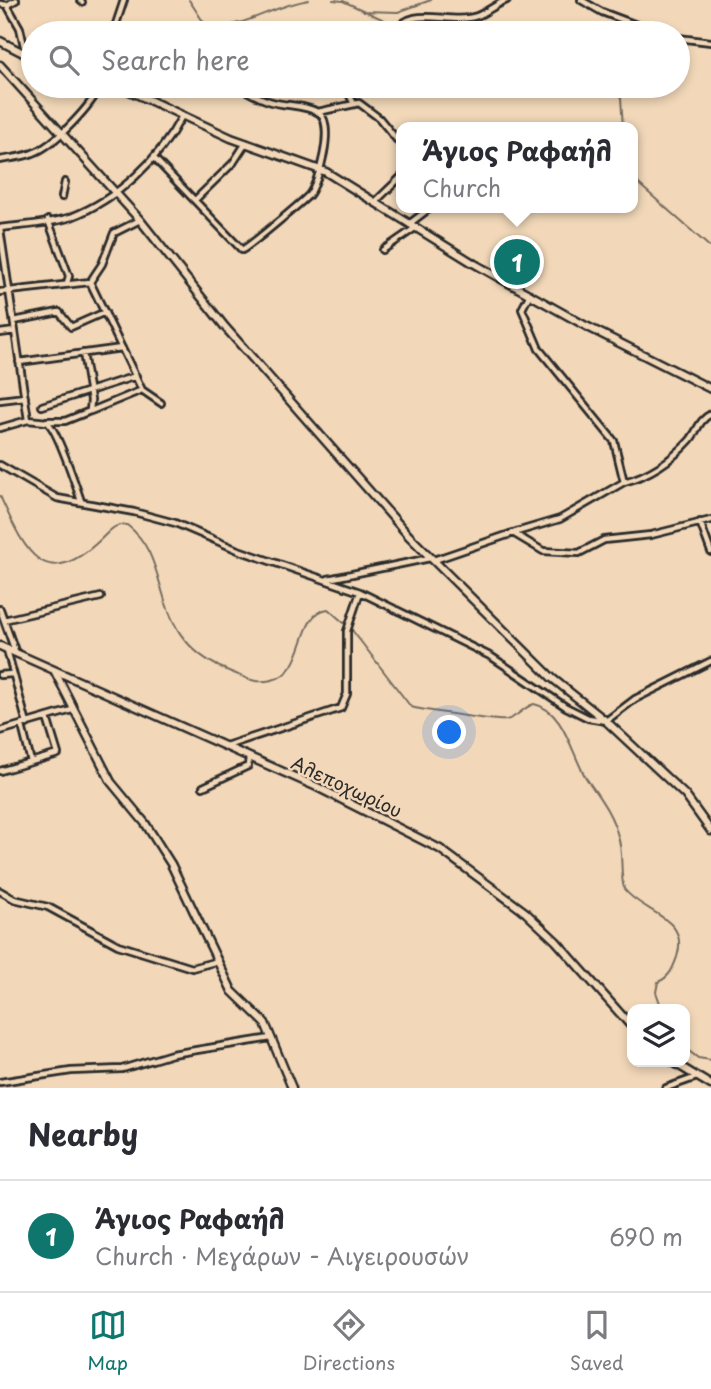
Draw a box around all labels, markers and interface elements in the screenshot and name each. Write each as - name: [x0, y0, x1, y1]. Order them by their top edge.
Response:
- search box: [21, 21, 690, 98]
- text: Search here: [101, 40, 250, 79]
- icon: search: [45, 41, 83, 79]
- popup: [396, 122, 638, 213]
- text: Άγιος Ραφαήλ: [422, 131, 612, 170]
- text: Church: [422, 170, 501, 205]
- pin: 1: [494, 236, 540, 288]
- your location: [432, 715, 466, 749]
- street label: Αλεποχωρίου: [287, 749, 407, 823]
- map controls: [627, 1004, 690, 1067]
- button: layers: [627, 1004, 690, 1067]
- text: Nearby: [28, 1111, 138, 1156]
- text: Άγιος Ραφαήλ: [95, 1199, 285, 1238]
- text: 1: [46, 1219, 57, 1254]
- text: 690 m: [609, 1219, 683, 1254]
- text: Church · Μεγάρων - Αιγειρουσών: [95, 1238, 470, 1273]
- tab: Map: [87, 1306, 128, 1376]
- tab: Directions: [303, 1306, 395, 1376]
- tab: Saved: [570, 1306, 624, 1376]

